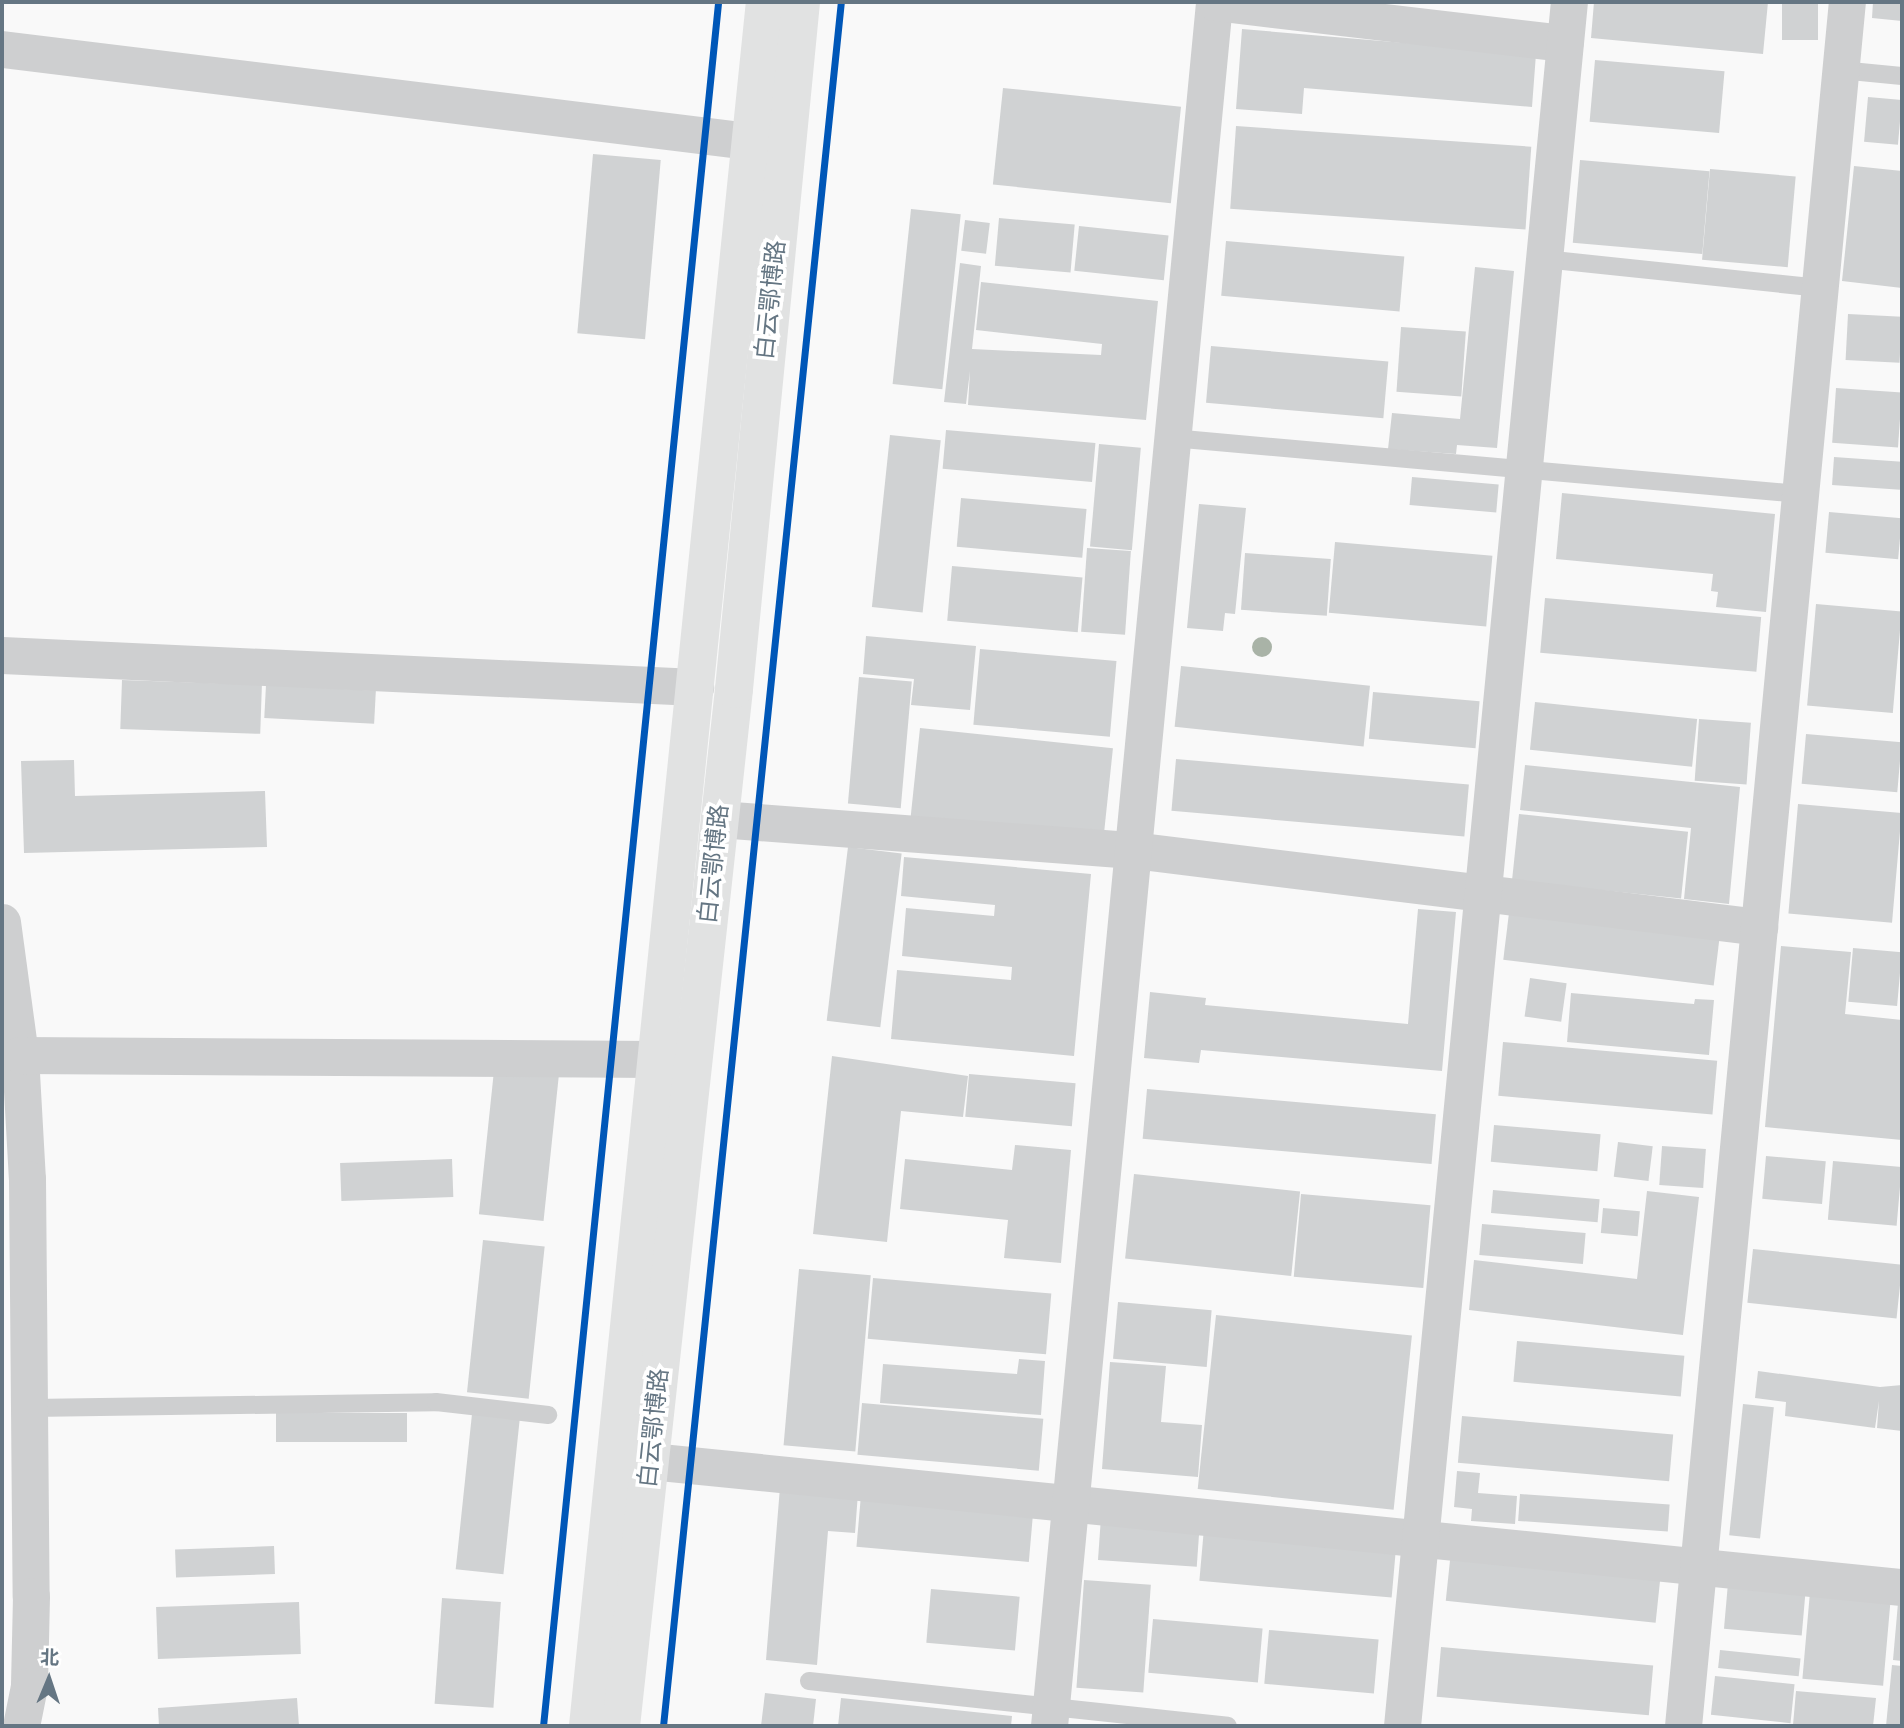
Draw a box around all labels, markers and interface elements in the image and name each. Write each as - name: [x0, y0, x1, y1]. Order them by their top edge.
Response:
- street label: 白云鄂博路: [750, 239, 792, 361]
- street label: 白云鄂博路: [693, 803, 735, 925]
- street label: 白云鄂博路: [633, 1367, 675, 1489]
- north arrow: [14, 1644, 84, 1714]
- text: 北: [40, 1645, 60, 1671]

